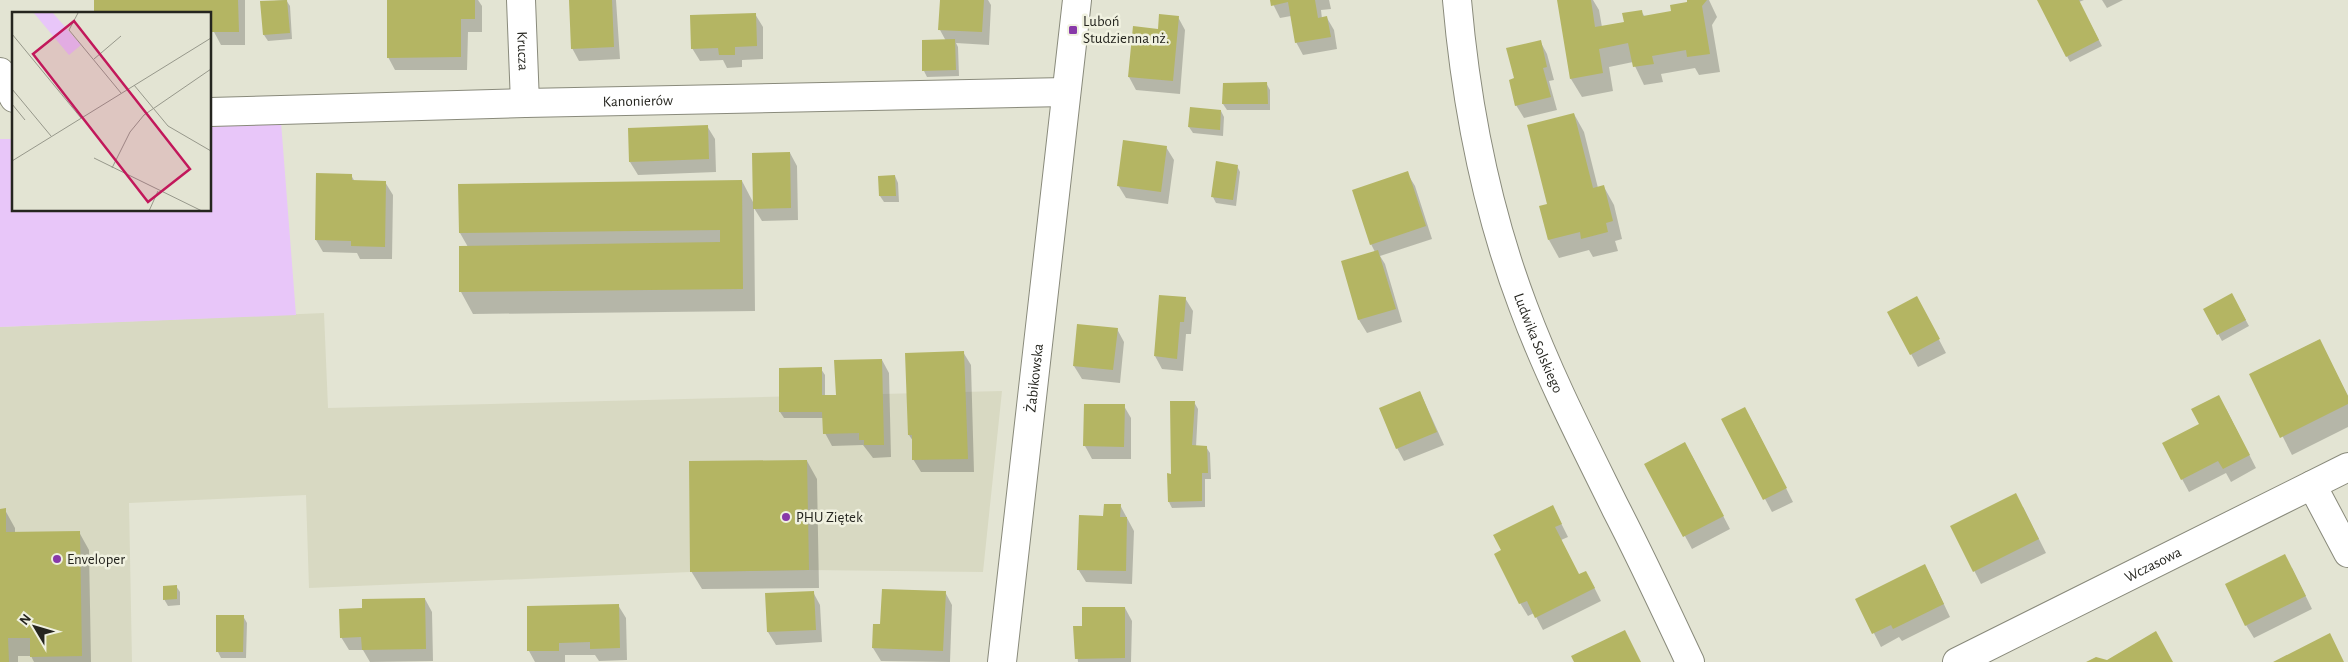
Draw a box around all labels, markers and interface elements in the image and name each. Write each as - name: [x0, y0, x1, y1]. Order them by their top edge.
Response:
- inset map: [12, 12, 211, 211]
- place label: Luboń Studzienna nż.: [1083, 14, 1169, 46]
- marker: Luboń Studzienna nż.: [1067, 24, 1079, 36]
- street label: Krucza: [514, 31, 531, 71]
- street label: Kanonierów: [603, 93, 673, 109]
- street label: Ludwika Solskiego: [1511, 291, 1566, 395]
- street label: Żabikowska: [1021, 343, 1046, 413]
- place label: PHU Ziętek: [796, 510, 863, 525]
- marker: PHU Ziętek: [780, 511, 792, 523]
- street label: Wczasowa: [2122, 544, 2184, 585]
- place label: Enveloper: [67, 552, 125, 567]
- marker: Enveloper: [51, 553, 63, 565]
- north arrow: [10, 602, 60, 652]
- text: N: [17, 611, 34, 628]

